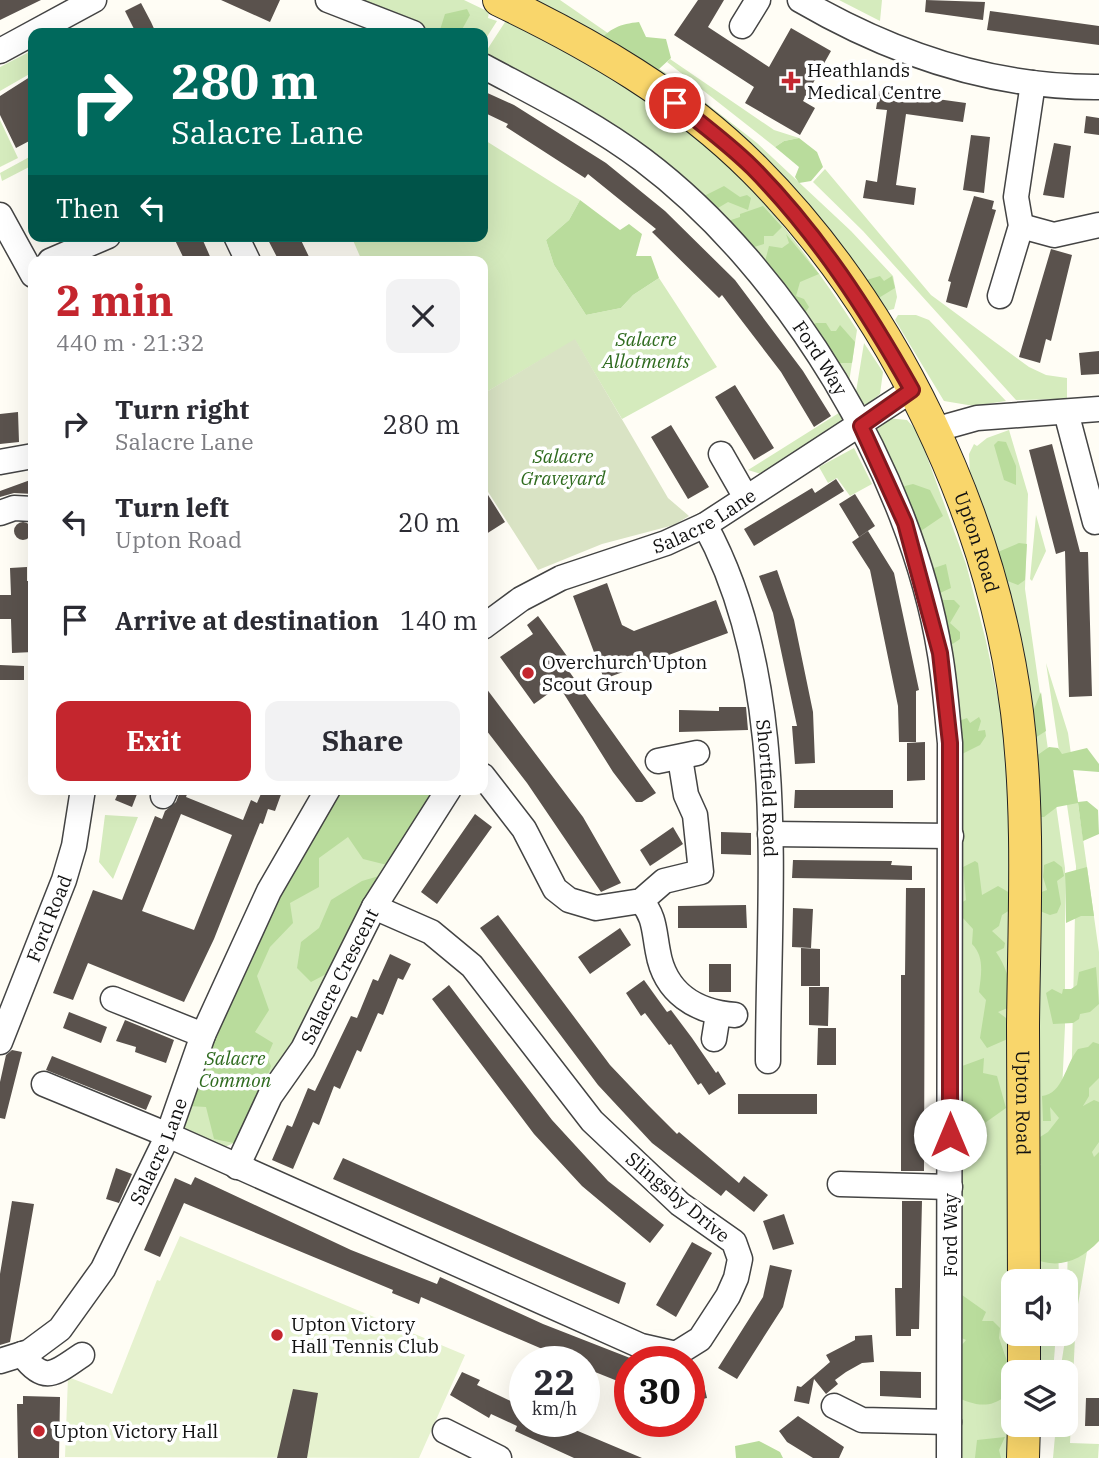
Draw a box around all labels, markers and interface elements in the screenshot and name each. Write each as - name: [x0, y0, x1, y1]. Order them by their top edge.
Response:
- text: 280 m: [171, 49, 318, 112]
- icon: right: [56, 56, 147, 147]
- place label: Heathlands Medical Centre: [807, 58, 941, 104]
- marker: Heathlands Medical Centre: [781, 71, 801, 91]
- pin: [645, 73, 705, 133]
- icon: arrive: [656, 84, 694, 122]
- text: Salacre Lane: [171, 111, 364, 153]
- icon: left: [134, 189, 172, 227]
- text: Then: [56, 191, 120, 225]
- text: 2 min: [56, 273, 174, 328]
- button: close: [386, 279, 460, 353]
- street label: Ford Way: [788, 316, 854, 400]
- text: 440 m · 21:32: [56, 327, 205, 357]
- park label: Salacre Allotments: [600, 327, 690, 373]
- text: Turn right: [115, 392, 249, 426]
- icon: right: [56, 405, 94, 443]
- text: 280 m: [382, 407, 460, 441]
- text: Salacre Lane: [115, 426, 254, 456]
- park label: Salacre Graveyard: [520, 444, 606, 490]
- street label: Salacre Lane: [650, 483, 760, 559]
- street label: Upton Road: [949, 488, 1005, 595]
- text: Turn left: [115, 490, 229, 524]
- icon: left: [56, 503, 94, 541]
- text: 20 m: [398, 505, 460, 539]
- text: Upton Road: [115, 524, 242, 554]
- icon: arrive: [56, 601, 94, 639]
- text: Arrive at destination: [115, 603, 379, 637]
- text: 140 m: [400, 603, 478, 637]
- place label: Overchurch Upton Scout Group: [542, 650, 707, 696]
- marker: Overchurch Upton Scout Group: [520, 665, 536, 681]
- button: Exit: [56, 701, 251, 781]
- button: Share: [265, 701, 460, 781]
- street label: Shortfield Road: [751, 718, 783, 857]
- street label: Ford Road: [21, 871, 77, 965]
- street label: Salacre Crescent: [295, 904, 384, 1048]
- park label: Salacre Common: [199, 1046, 272, 1092]
- street label: Upton Road: [1011, 1050, 1036, 1155]
- street label: Salacre Lane: [124, 1095, 192, 1209]
- position arrow: [913, 1098, 987, 1172]
- street label: Slingsby Drive: [621, 1147, 735, 1247]
- street label: Ford Way: [938, 1192, 962, 1277]
- map controls: [1001, 1269, 1078, 1437]
- button: sound: [1001, 1269, 1078, 1346]
- place label: Upton Victory Hall Tennis Club: [291, 1312, 439, 1358]
- marker: Upton Victory Hall Tennis Club: [269, 1327, 285, 1343]
- speed limit sign: 30: [614, 1346, 705, 1437]
- text: 22: [533, 1359, 576, 1405]
- button: layers: [1001, 1360, 1078, 1437]
- text: km/h: [532, 1397, 577, 1420]
- place label: Upton Victory Hall: [53, 1419, 219, 1443]
- marker: Upton Victory Hall: [31, 1423, 47, 1439]

